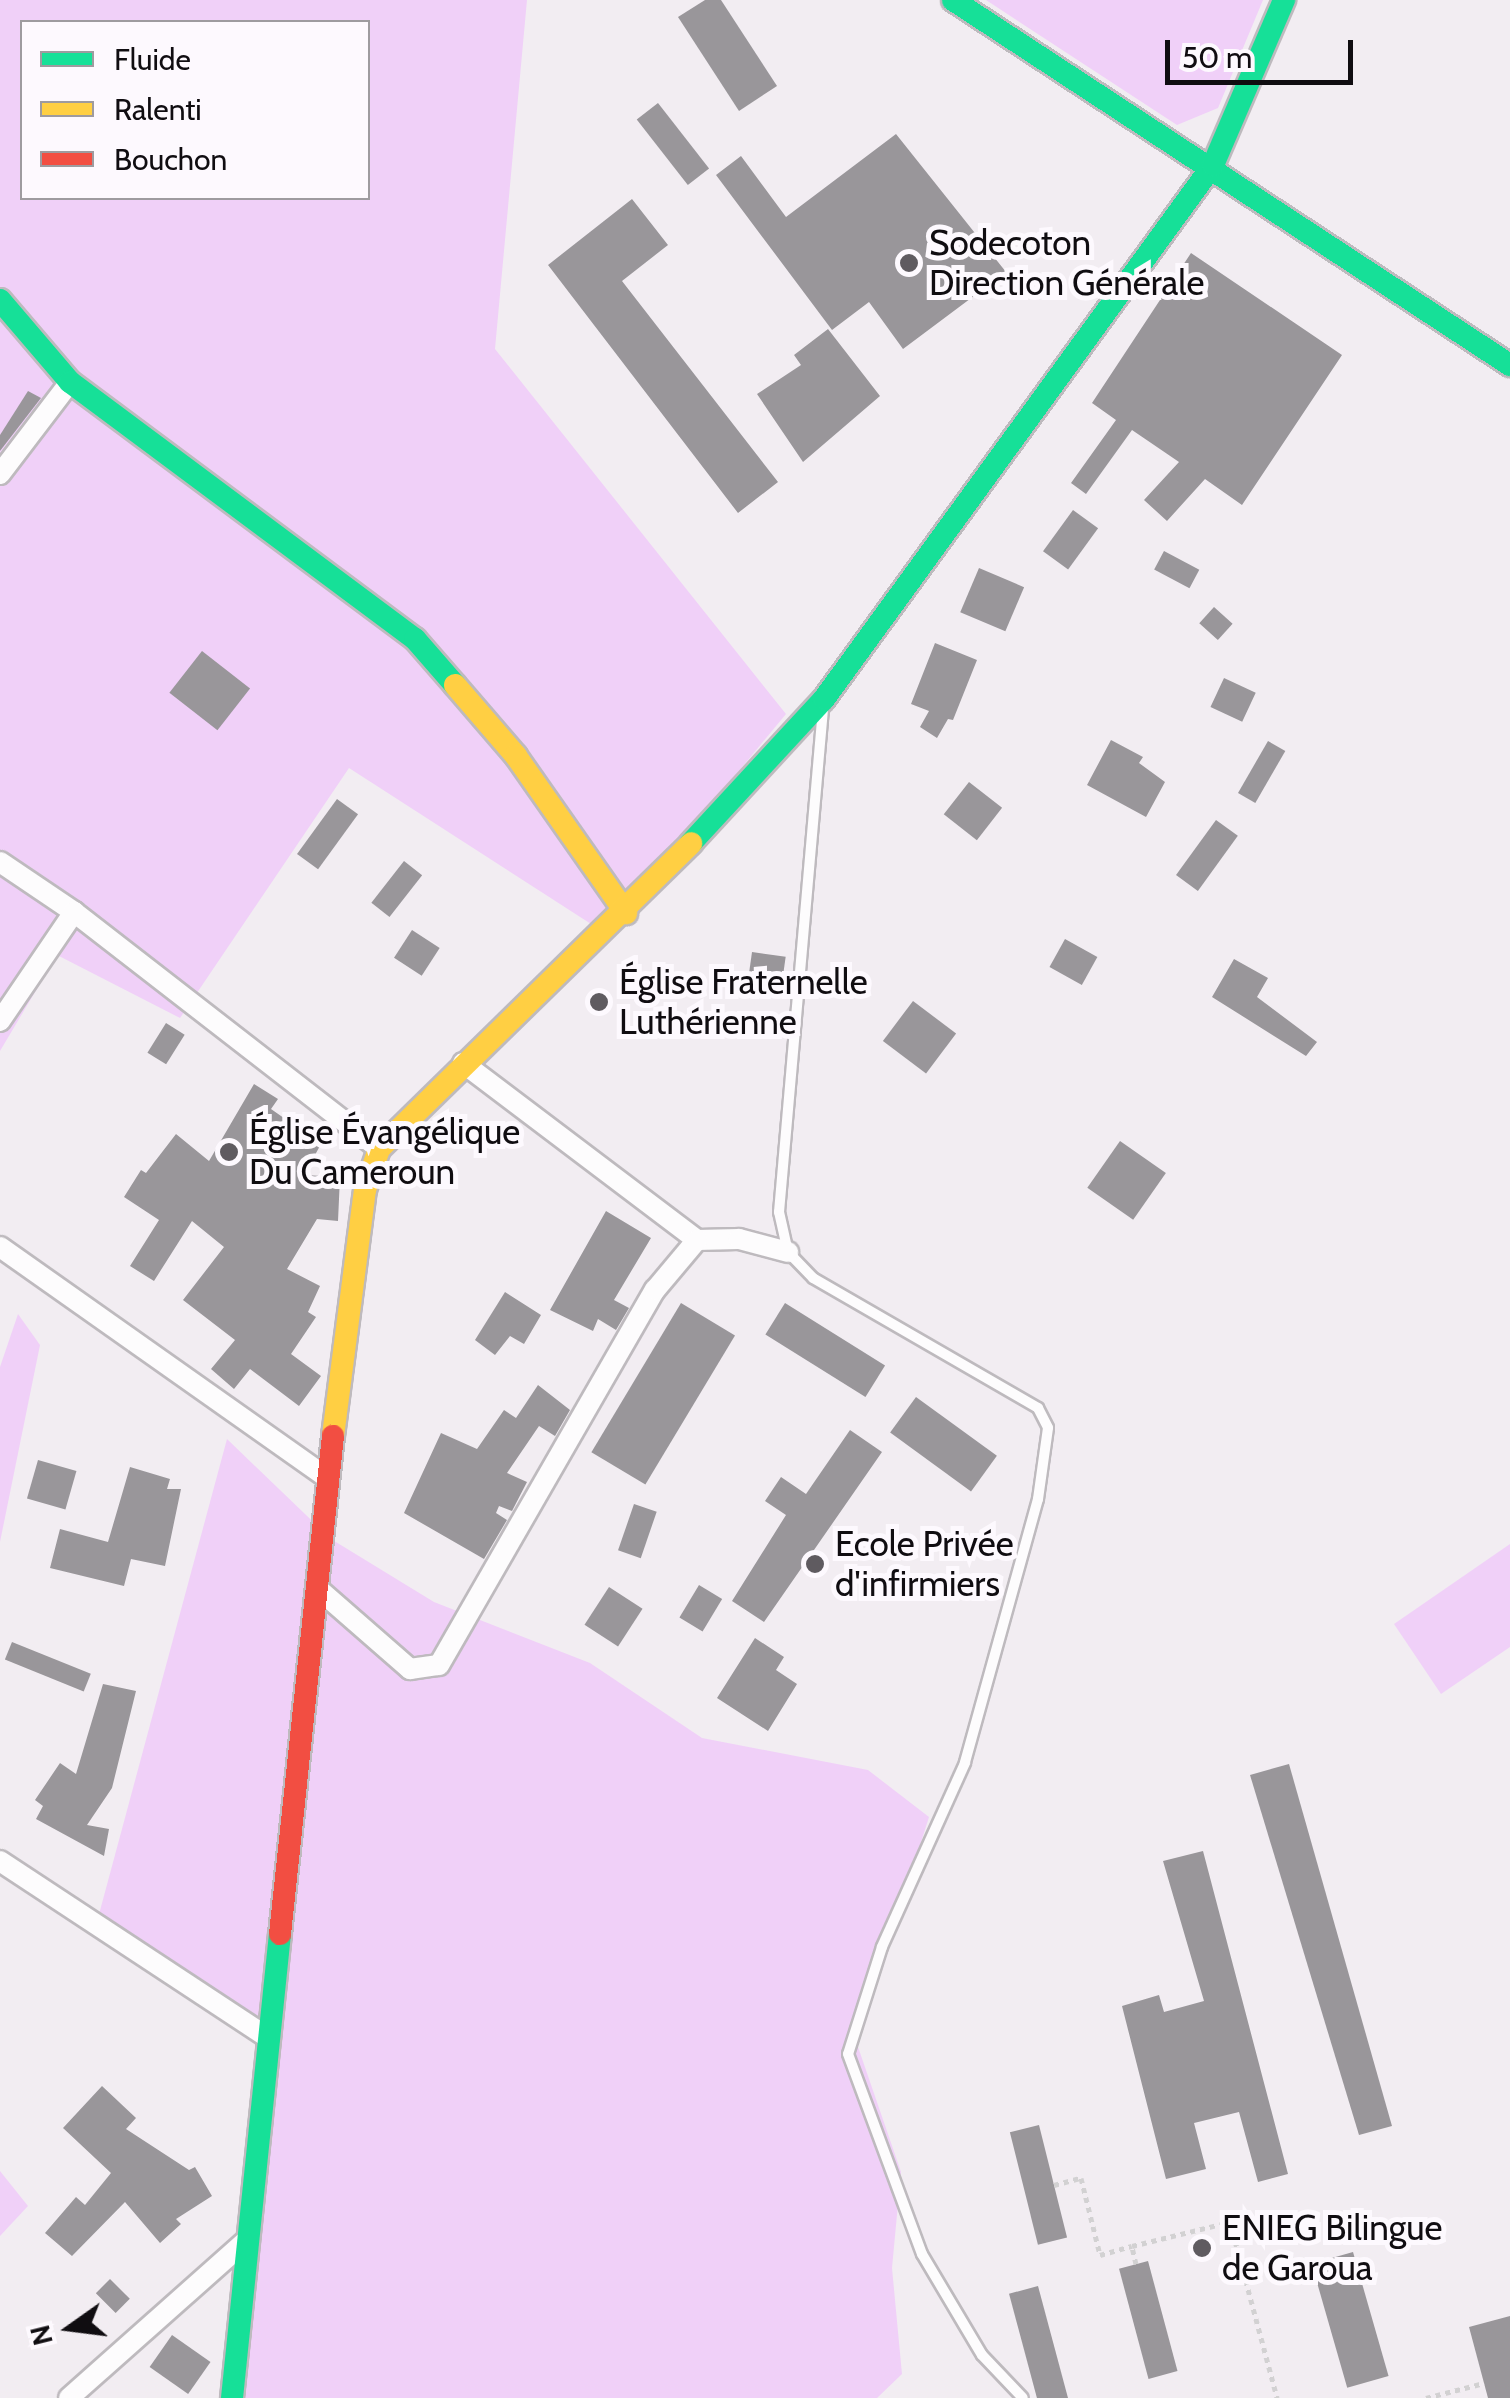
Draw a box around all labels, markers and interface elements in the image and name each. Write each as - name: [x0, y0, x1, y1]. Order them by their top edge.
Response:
- legend: [20, 20, 370, 200]
- scale bar: [1170, 20, 1358, 82]
- text: 50 m: [1182, 39, 1252, 76]
- text: Fluide: [114, 41, 191, 78]
- text: Ralenti: [114, 91, 202, 128]
- text: Bouchon: [114, 141, 227, 178]
- place label: Sodecoton Direction Générale: [929, 222, 1204, 304]
- marker: Sodecoton Direction Générale: [898, 252, 920, 274]
- place label: Église Fraternelle Luthérienne: [619, 961, 868, 1043]
- marker: Église Fraternelle Luthérienne: [588, 991, 610, 1013]
- place label: Église Évangélique Du Cameroun: [249, 1111, 520, 1193]
- marker: Église Évangélique Du Cameroun: [218, 1141, 240, 1163]
- place label: Ecole Privée d'infirmiers: [835, 1523, 1014, 1605]
- marker: Ecole Privée d'infirmiers: [804, 1553, 826, 1575]
- place label: ENIEG Bilingue de Garoua: [1222, 2207, 1442, 2289]
- marker: ENIEG Bilingue de Garoua: [1191, 2237, 1213, 2259]
- north arrow: [20, 2278, 120, 2378]
- text: N: [22, 2322, 60, 2349]

